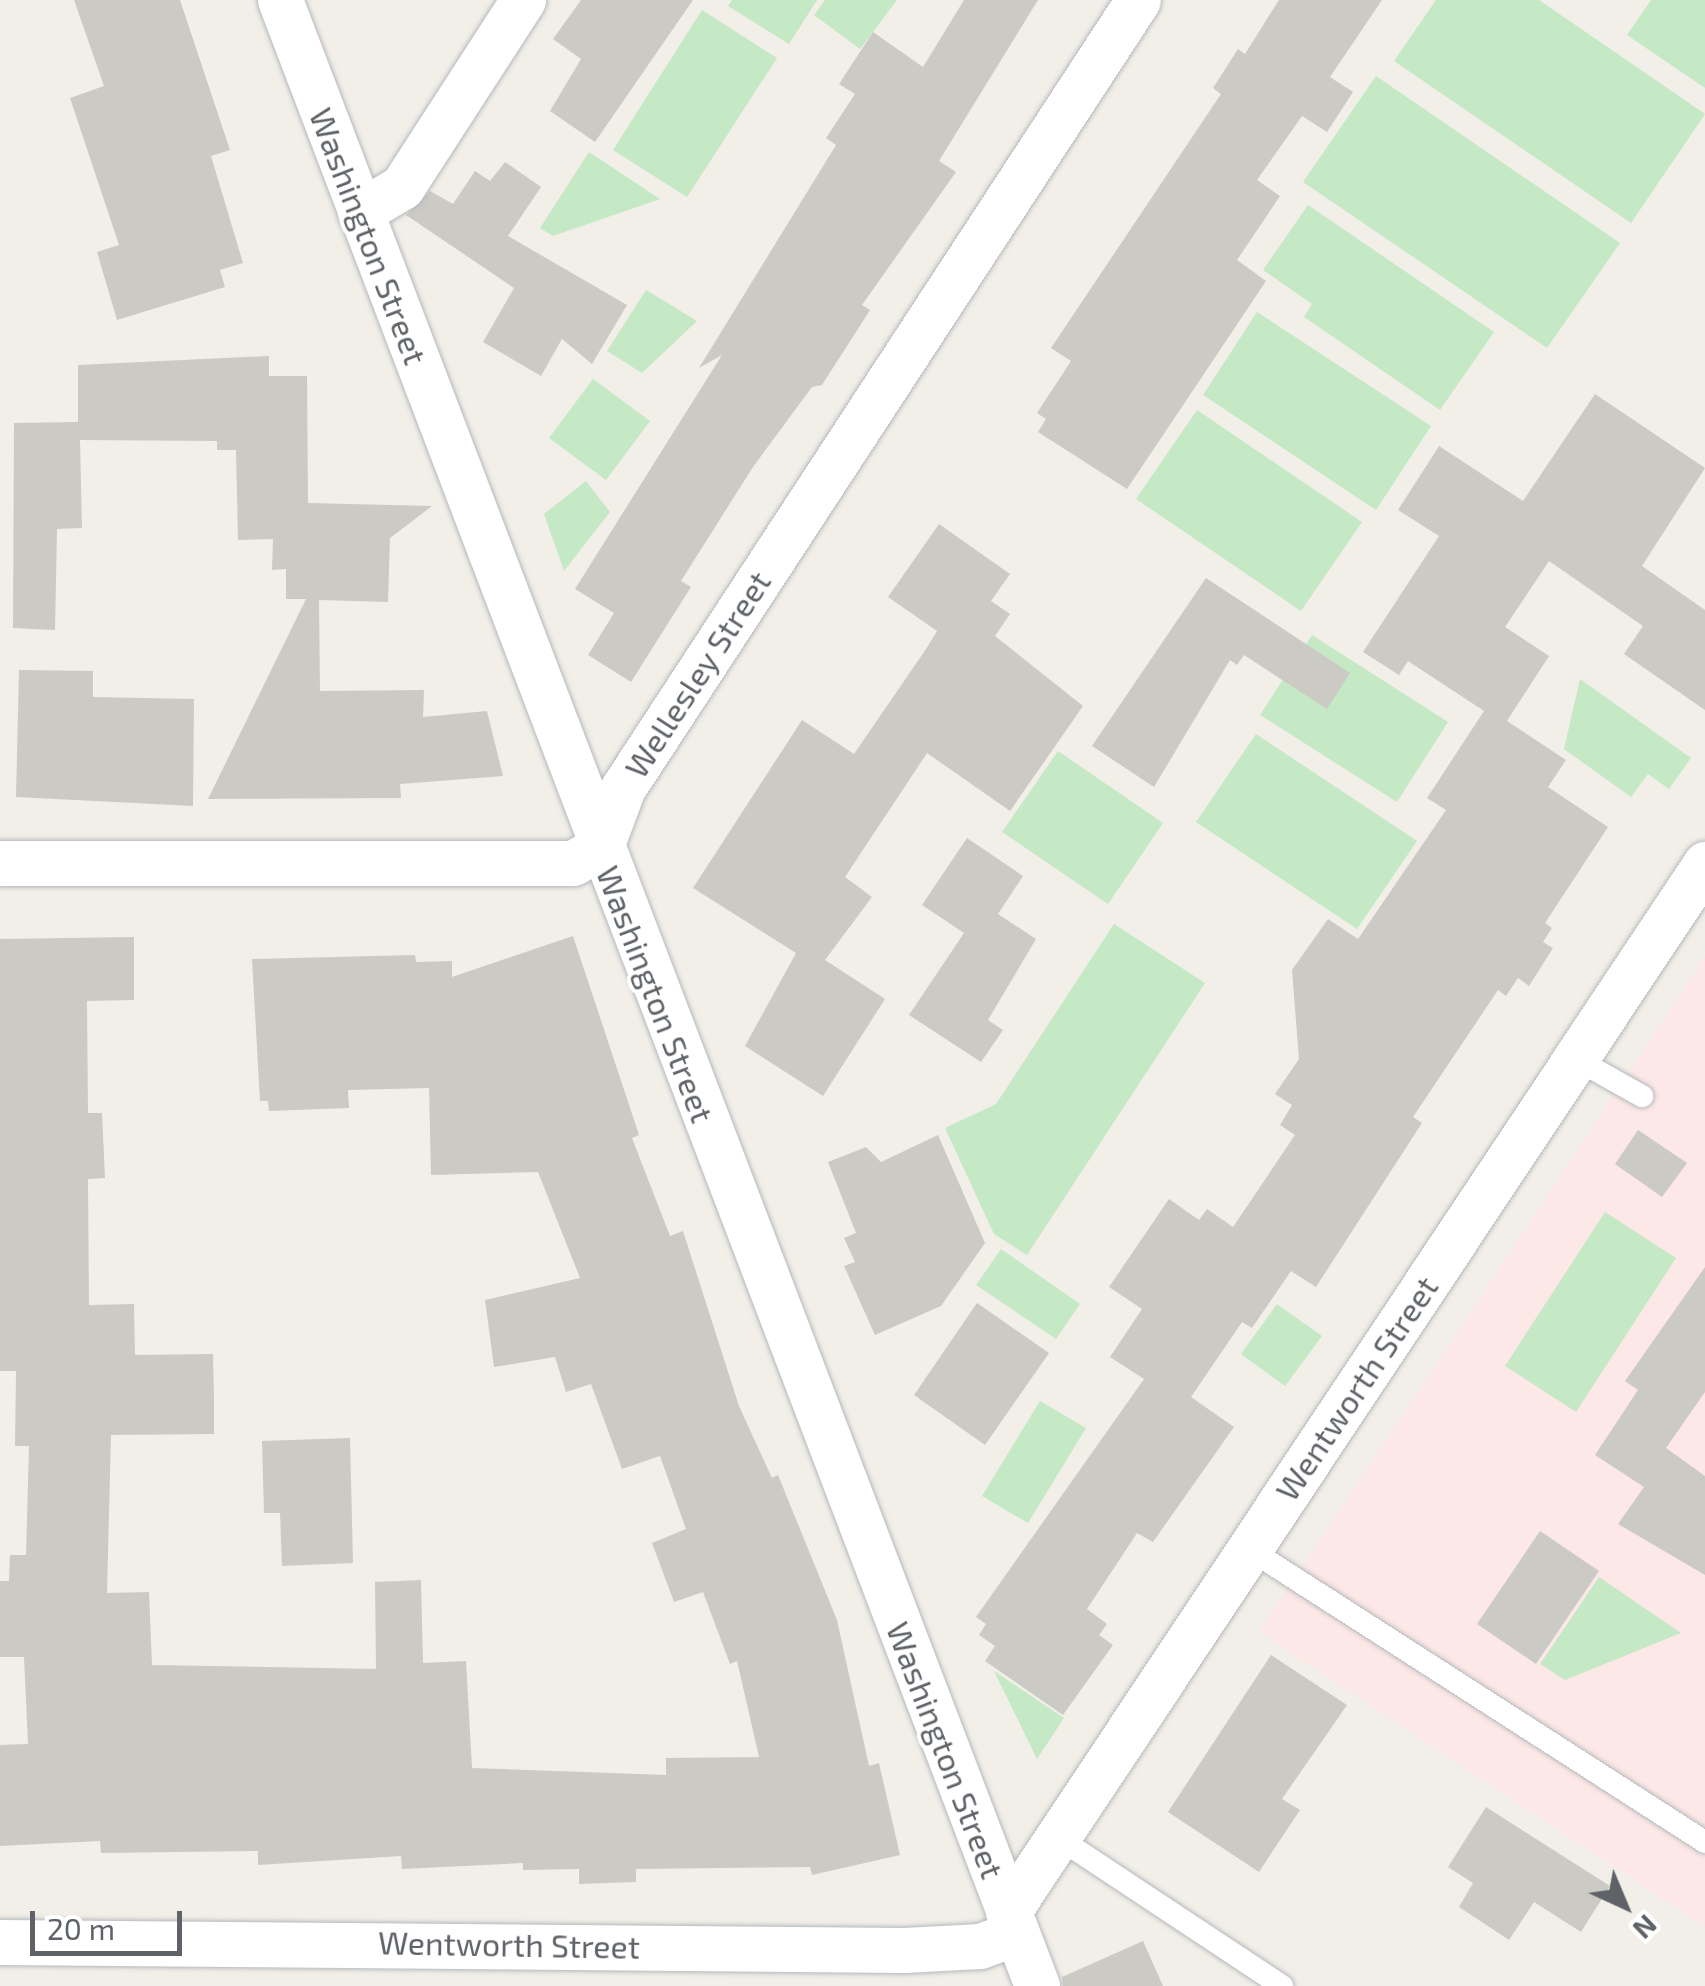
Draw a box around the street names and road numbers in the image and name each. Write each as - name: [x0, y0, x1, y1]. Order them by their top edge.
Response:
- street label: Washington Street: [302, 102, 436, 370]
- street label: Wellesley Street: [616, 563, 778, 785]
- street label: Washington Street: [589, 860, 723, 1128]
- street label: Wentworth Street: [1267, 1269, 1445, 1507]
- street label: Washington Street: [879, 1616, 1013, 1884]
- street label: Wentworth Street: [378, 1923, 640, 1965]

